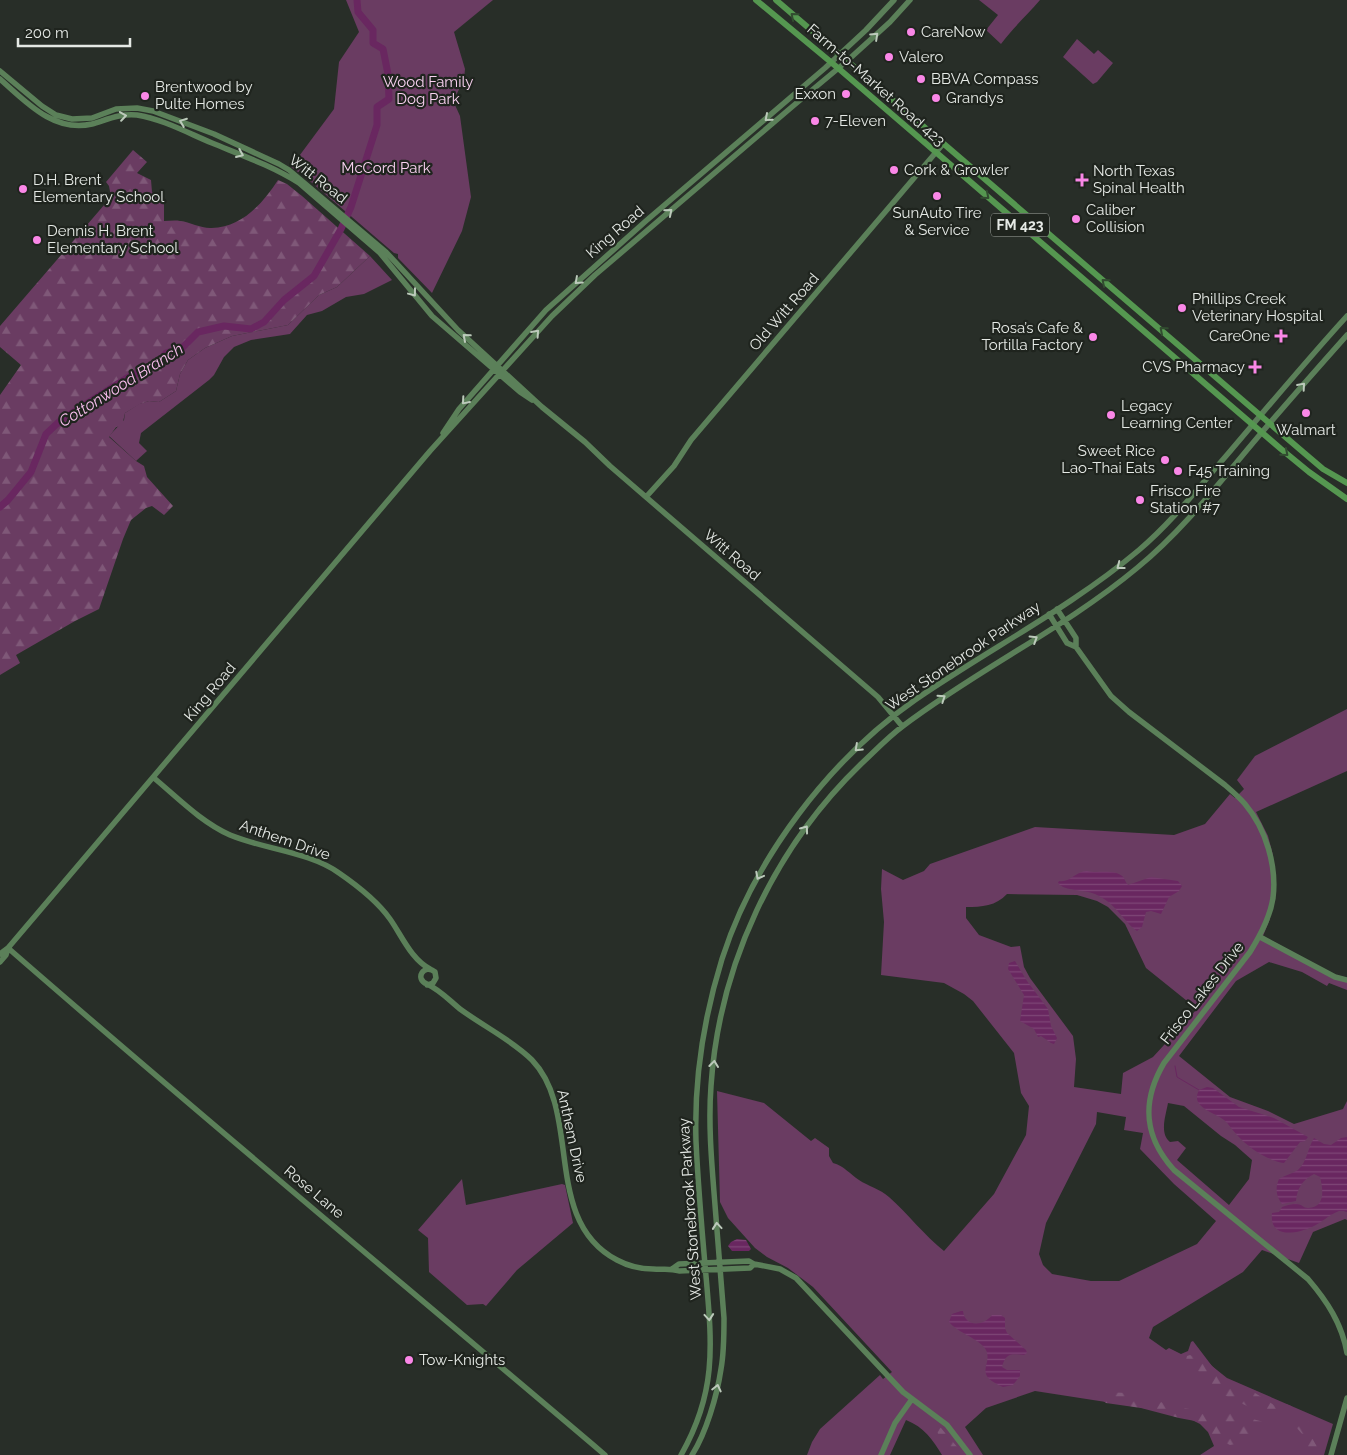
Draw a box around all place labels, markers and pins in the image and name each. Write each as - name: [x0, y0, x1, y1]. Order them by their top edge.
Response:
- place label: CareNow: [921, 23, 986, 41]
- marker: CareNow: [905, 26, 917, 38]
- place label: Valero: [899, 48, 943, 66]
- marker: Valero: [883, 51, 895, 63]
- place label: BBVA Compass: [931, 70, 1038, 88]
- marker: BBVA Compass: [915, 73, 927, 85]
- place label: Brentwood by Pulte Homes: [155, 78, 253, 113]
- place label: Exxon: [794, 85, 836, 103]
- marker: Exxon: [840, 88, 852, 100]
- place label: Grandys: [946, 89, 1003, 107]
- marker: Brentwood by Pulte Homes: [139, 90, 151, 102]
- marker: Grandys: [930, 92, 942, 104]
- place label: 7-Eleven: [825, 112, 886, 130]
- marker: 7-Eleven: [809, 115, 821, 127]
- place label: Cork & Growler: [904, 161, 1010, 179]
- place label: North Texas Spinal Health: [1093, 162, 1185, 197]
- marker: Cork & Growler: [888, 164, 900, 176]
- place label: D.H. Brent Elementary School: [33, 171, 165, 206]
- marker: North Texas Spinal Health: [1075, 173, 1089, 187]
- marker: D.H. Brent Elementary School: [17, 183, 29, 195]
- marker: SunAuto Tire & Service: [931, 190, 943, 202]
- place label: Caliber Collision: [1086, 201, 1145, 236]
- place label: SunAuto Tire & Service: [892, 204, 982, 239]
- marker: Caliber Collision: [1070, 213, 1082, 225]
- place label: Dennis H. Brent Elementary School: [47, 222, 179, 257]
- marker: Dennis H. Brent Elementary School: [31, 234, 43, 246]
- place label: Phillips Creek Veterinary Hospital: [1192, 290, 1324, 325]
- marker: Phillips Creek Veterinary Hospital: [1176, 302, 1188, 314]
- place label: Rosa’s Cafe & Tortilla Factory: [981, 319, 1083, 354]
- place label: CareOne: [1209, 327, 1270, 345]
- marker: CareOne: [1274, 329, 1288, 343]
- marker: Rosa’s Cafe & Tortilla Factory: [1087, 331, 1099, 343]
- place label: CVS Pharmacy: [1142, 358, 1245, 376]
- marker: CVS Pharmacy: [1249, 361, 1261, 373]
- place label: Legacy Learning Center: [1121, 397, 1233, 432]
- marker: Walmart: [1300, 407, 1312, 419]
- marker: Legacy Learning Center: [1105, 409, 1117, 421]
- place label: Walmart: [1276, 421, 1336, 439]
- place label: Sweet Rice Lao-Thai Eats: [1061, 442, 1155, 477]
- marker: Sweet Rice Lao-Thai Eats: [1159, 454, 1171, 466]
- place label: F45 Training: [1188, 462, 1270, 480]
- marker: F45 Training: [1172, 465, 1184, 477]
- place label: Frisco Fire Station #7: [1150, 482, 1221, 517]
- marker: Frisco Fire Station #7: [1134, 494, 1146, 506]
- place label: Tow-Knights: [419, 1351, 505, 1369]
- marker: Tow-Knights: [403, 1354, 415, 1366]

